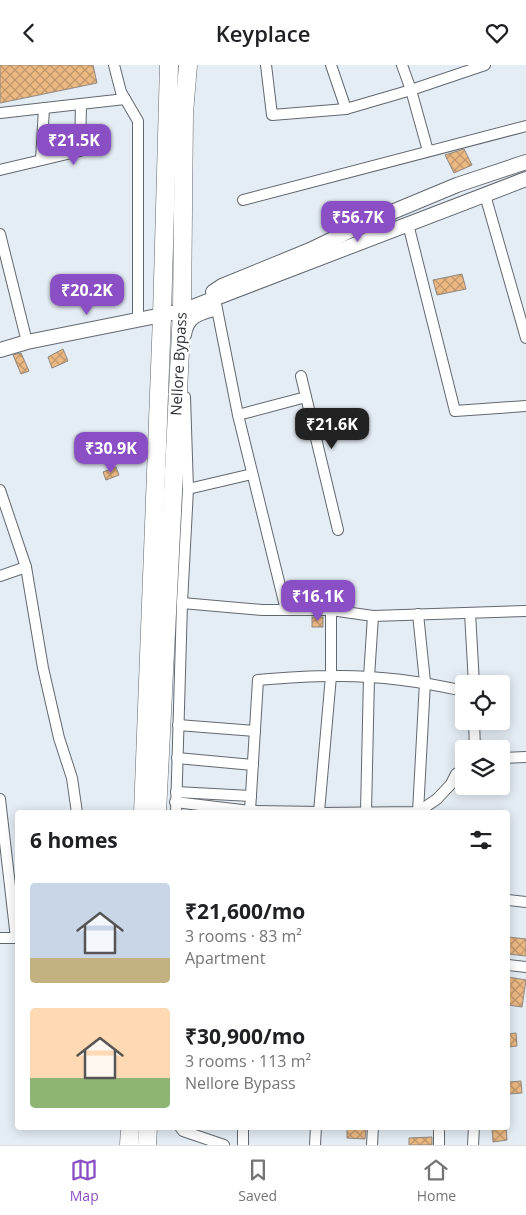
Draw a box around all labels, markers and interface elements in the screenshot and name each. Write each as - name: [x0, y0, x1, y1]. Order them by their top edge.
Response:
- text: Keyplace: [216, 18, 310, 48]
- icon: back: [15, 19, 43, 47]
- icon: heart: [483, 19, 511, 47]
- pin: ₹21.5K: [33, 123, 115, 166]
- text: ₹21.5K: [48, 129, 100, 151]
- pin: ₹56.7K: [317, 201, 399, 243]
- text: ₹56.7K: [332, 206, 384, 228]
- pin: ₹20.2K: [46, 273, 128, 316]
- text: ₹20.2K: [61, 279, 113, 301]
- street label: Nellore Bypass: [165, 312, 191, 416]
- pin: ₹21.6K: [291, 407, 373, 450]
- text: ₹21.6K: [306, 413, 358, 435]
- pin: ₹30.9K: [70, 431, 152, 474]
- text: ₹30.9K: [85, 437, 137, 459]
- pin: ₹16.1K: [277, 579, 359, 622]
- text: ₹16.1K: [292, 585, 344, 607]
- map controls: [455, 675, 510, 795]
- button: locate: [455, 675, 510, 730]
- button: layers: [455, 740, 510, 795]
- text: 6 homes: [30, 826, 118, 854]
- icon: filters: [467, 826, 495, 854]
- text: ₹21,600/mo: [185, 897, 305, 925]
- icon: home: [70, 903, 130, 963]
- text: 3 rooms · 83 m²: [185, 925, 302, 947]
- text: Apartment: [185, 947, 265, 969]
- text: ₹30,900/mo: [185, 1022, 305, 1050]
- icon: home: [70, 1028, 130, 1088]
- text: 3 rooms · 113 m²: [185, 1050, 311, 1072]
- text: Nellore Bypass: [185, 1072, 296, 1094]
- tab: Map: [70, 1156, 99, 1205]
- tab: Saved: [238, 1156, 277, 1205]
- tab: Home: [417, 1156, 456, 1205]

